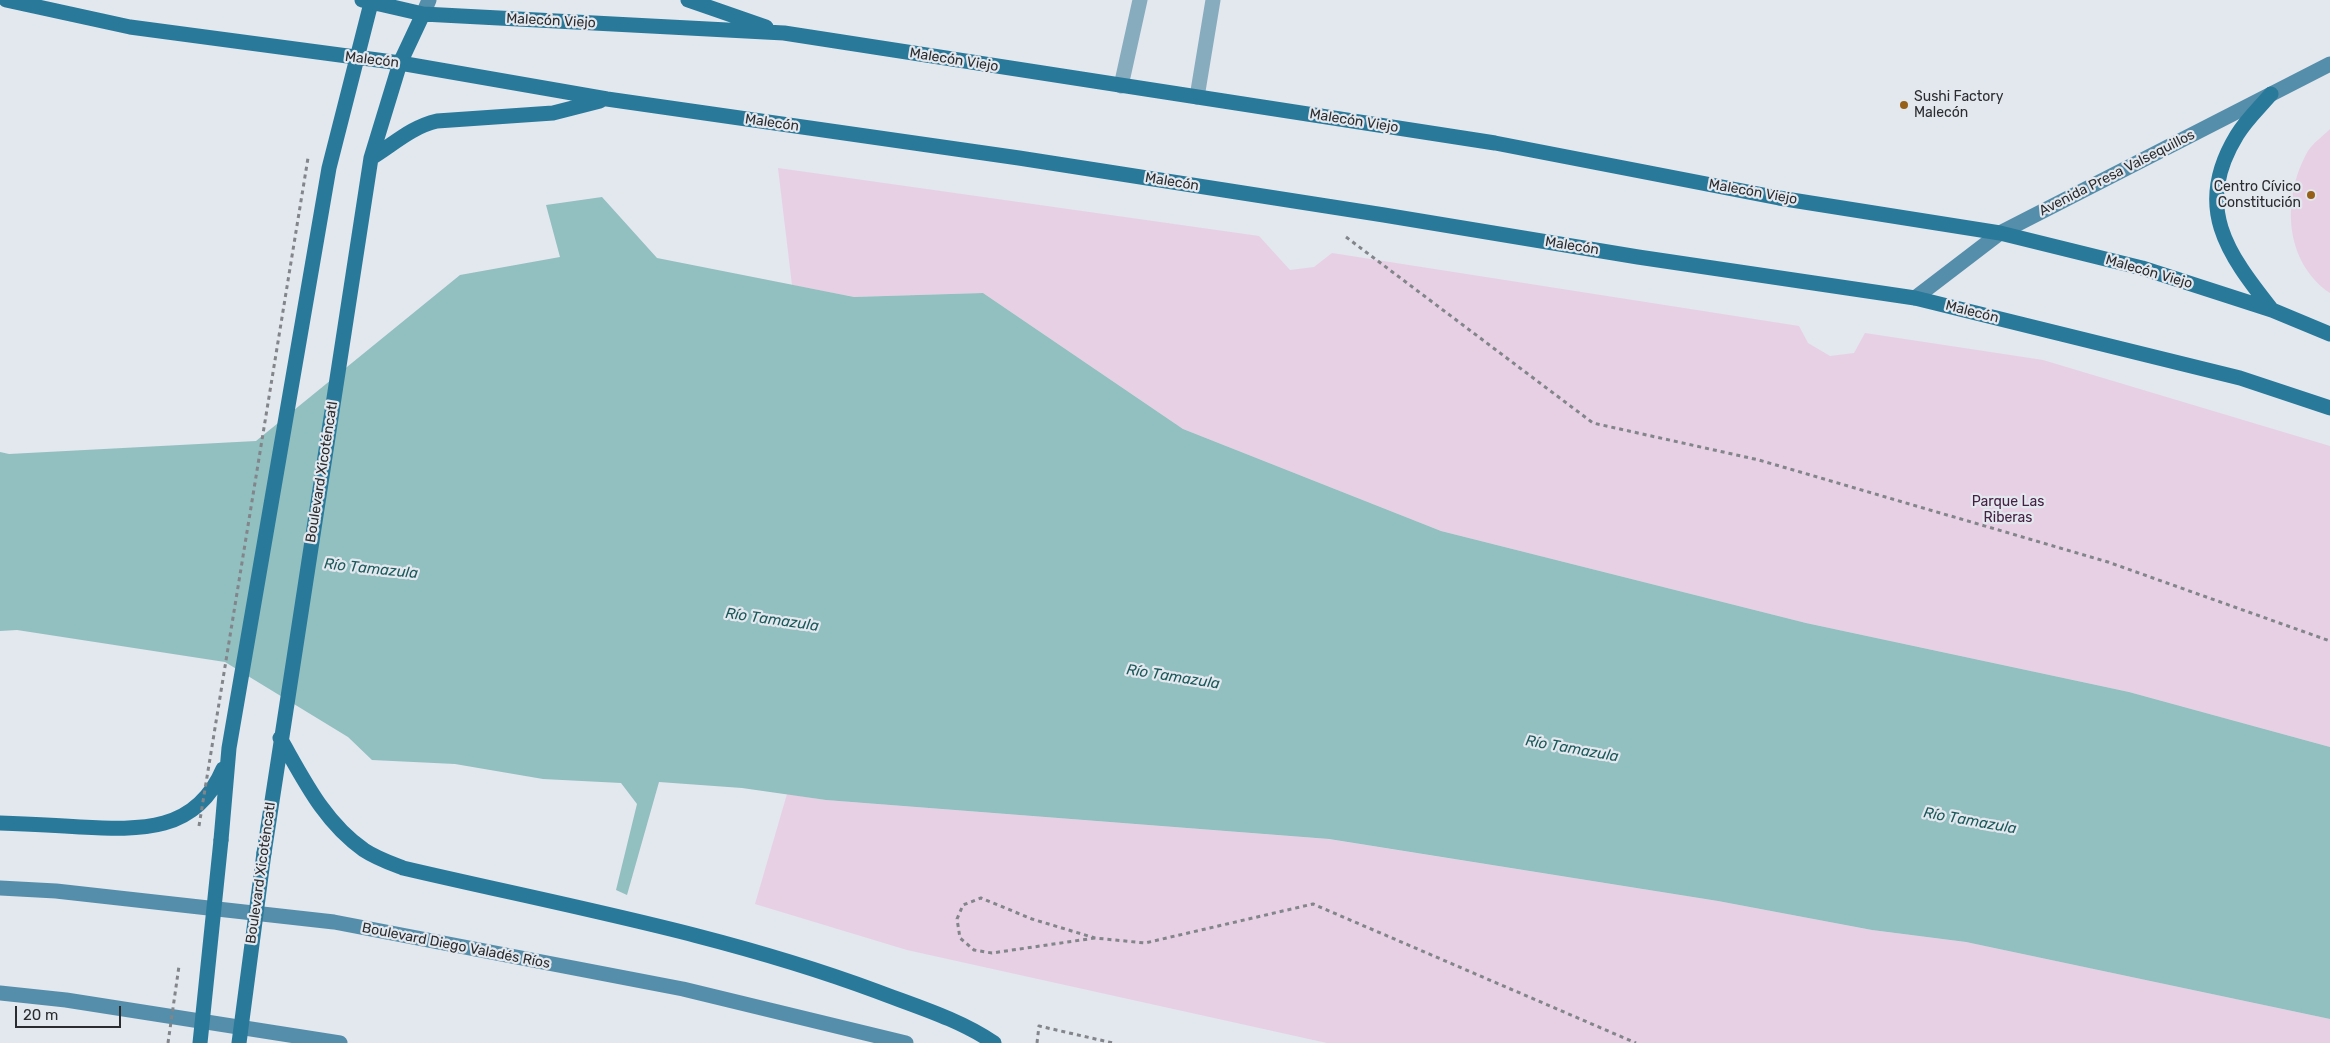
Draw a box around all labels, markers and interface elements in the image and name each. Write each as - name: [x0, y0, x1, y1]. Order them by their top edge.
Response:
- street label: Malecón Viejo: [506, 10, 596, 32]
- street label: Malecón Viejo: [908, 45, 1000, 75]
- street label: Malecón: [344, 48, 400, 72]
- place label: Sushi Factory Malecón: [1914, 89, 2003, 121]
- marker: Sushi Factory Malecón: [1898, 99, 1910, 111]
- street label: Malecón Viejo: [1308, 106, 1400, 136]
- street label: Malecón: [744, 111, 800, 135]
- street label: Avenida Presa Valsequillos: [2036, 126, 2198, 220]
- street label: Malecón: [1144, 169, 1200, 195]
- street label: Malecón Viejo: [1707, 176, 1799, 208]
- place label: Centro Cívico Constitución: [2214, 179, 2301, 212]
- marker: Centro Cívico Constitución: [2305, 189, 2317, 201]
- street label: Malecón: [1544, 233, 1600, 259]
- street label: Malecón Viejo: [2104, 252, 2194, 292]
- street label: Malecón: [1944, 297, 2000, 327]
- street label: Boulevard Xicoténcatl: [303, 400, 341, 544]
- park label: Parque Las Riberas: [1972, 494, 2044, 526]
- water label: Río Tamazula: [323, 555, 419, 583]
- water label: Río Tamazula: [724, 605, 820, 635]
- water label: Río Tamazula: [1125, 661, 1221, 693]
- water label: Río Tamazula: [1524, 732, 1620, 766]
- street label: Boulevard Xicoténcatl: [243, 801, 279, 945]
- water label: Río Tamazula: [1922, 804, 2018, 838]
- street label: Boulevard Diego Valadés Ríos: [360, 919, 552, 973]
- scale bar: [18, 996, 124, 1028]
- text: 20 m: [23, 1006, 58, 1024]

